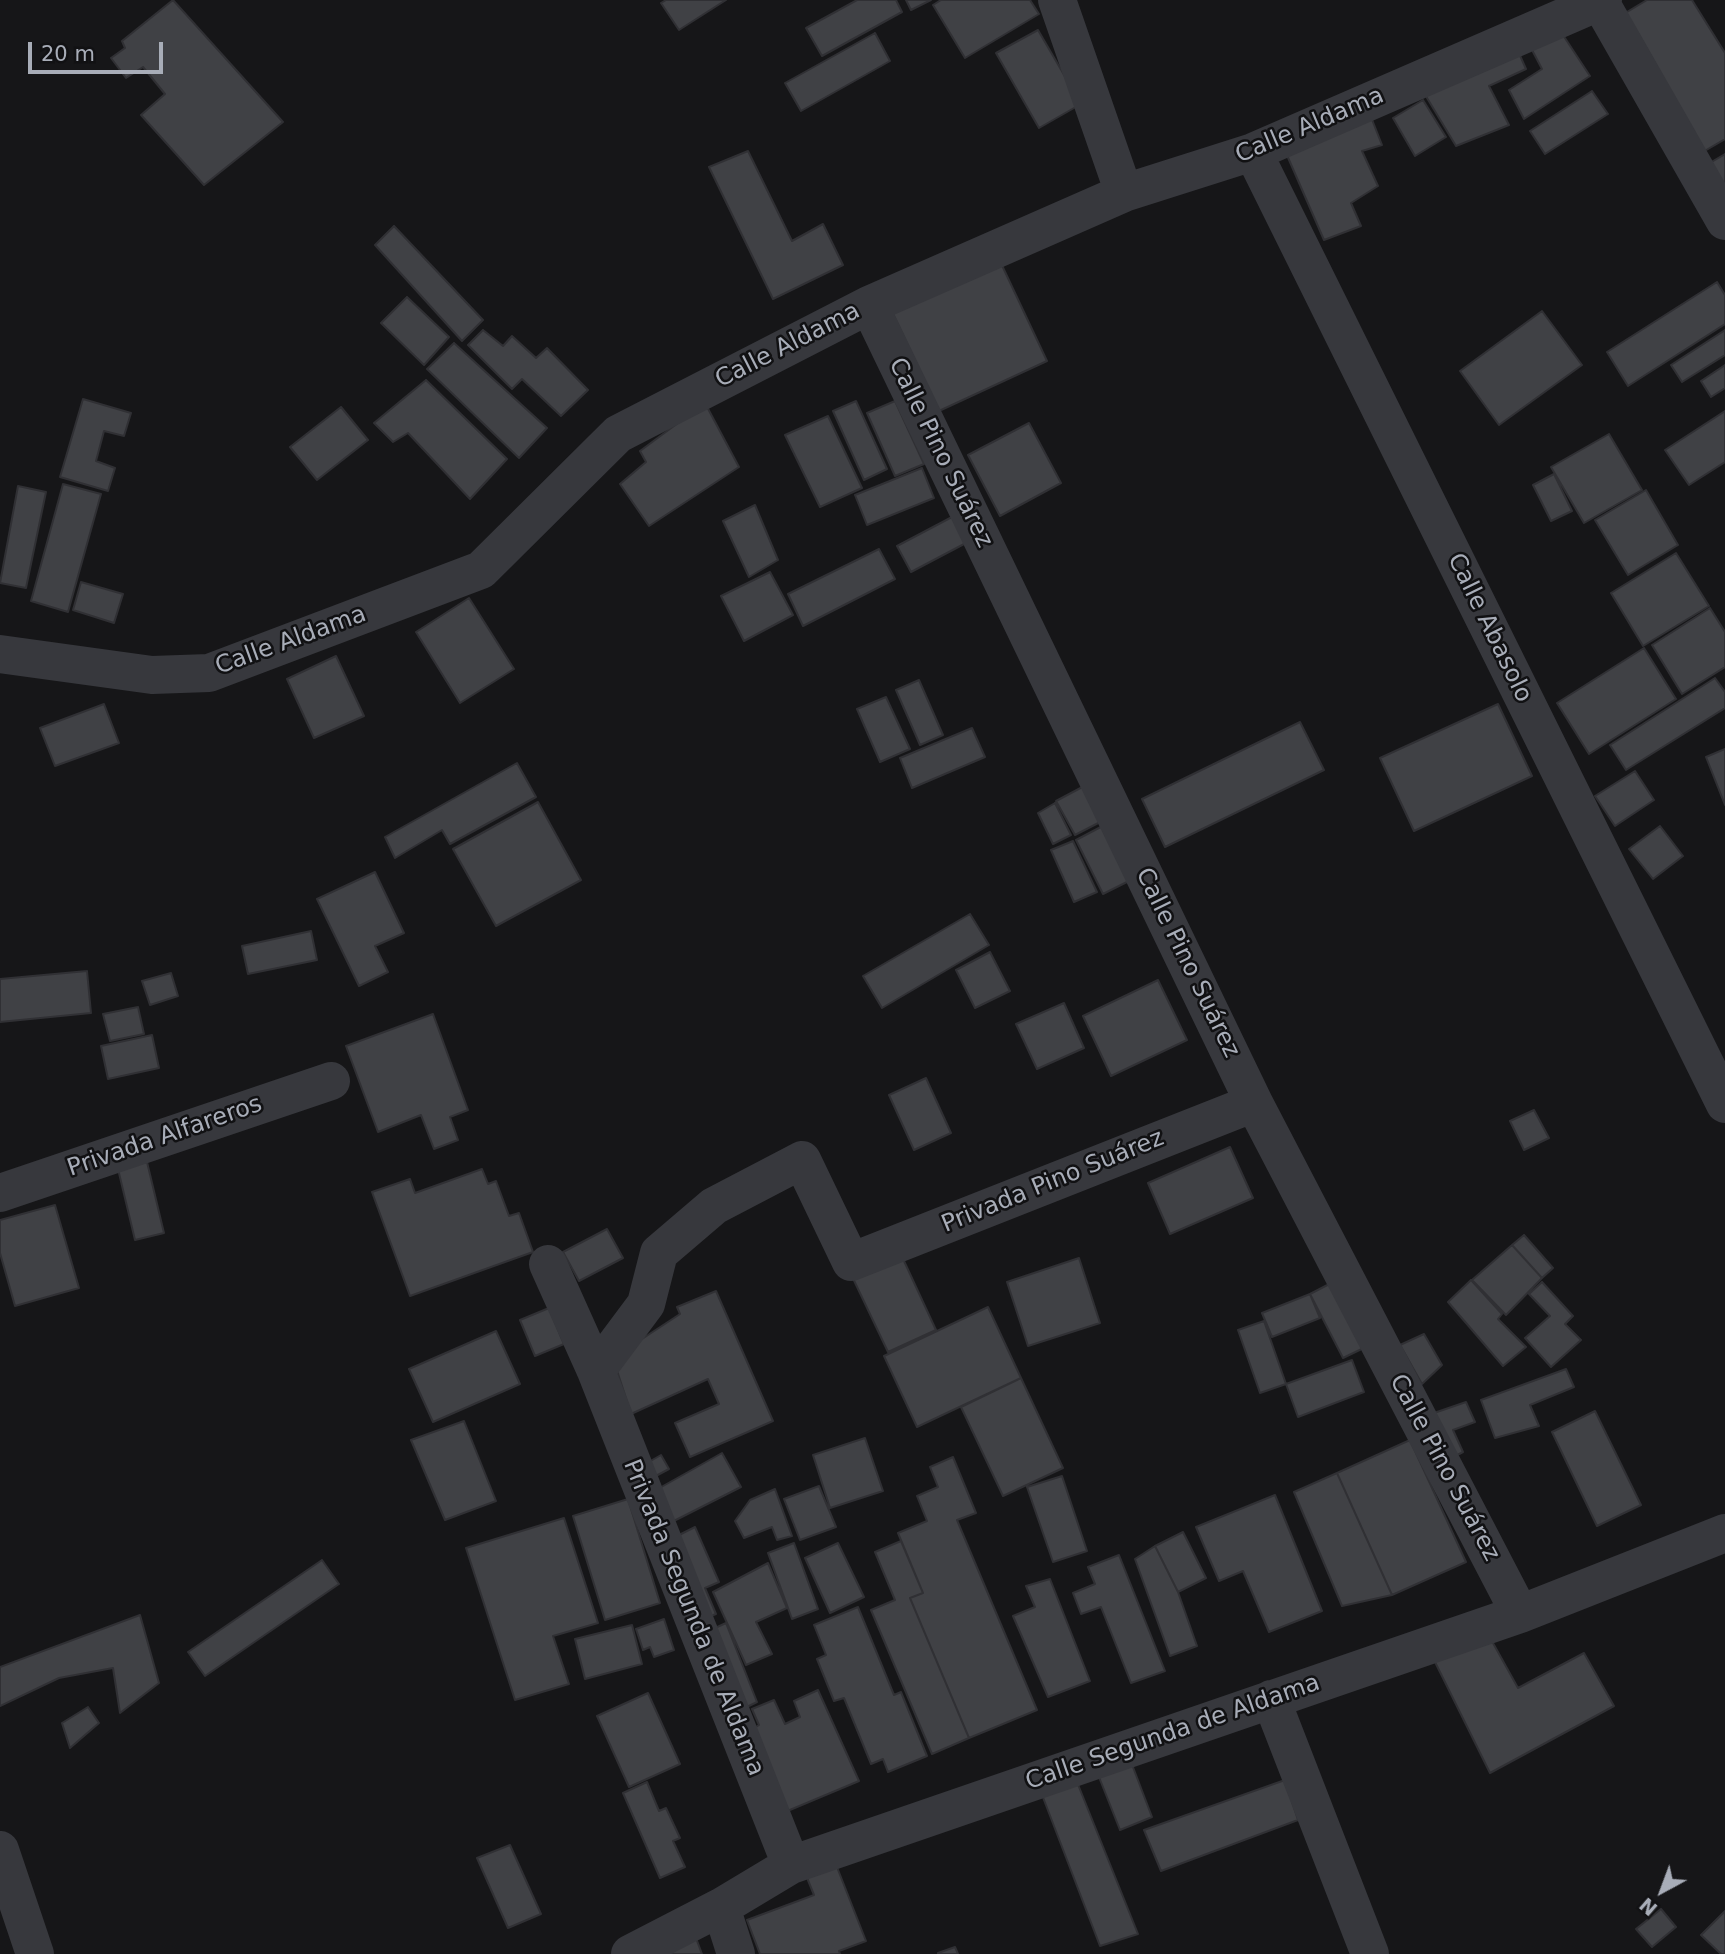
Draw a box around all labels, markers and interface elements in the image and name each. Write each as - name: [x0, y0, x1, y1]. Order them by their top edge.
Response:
- scale bar: [32, 28, 166, 72]
- text: 20 m: [41, 42, 95, 66]
- street label: Calle Aldama: [1232, 82, 1388, 170]
- street label: Calle Aldama: [711, 297, 865, 395]
- street label: Calle Pino Suárez: [882, 354, 998, 552]
- street label: Calle Abasolo: [1441, 549, 1537, 707]
- street label: Calle Aldama: [212, 600, 370, 682]
- street label: Calle Pino Suárez: [1129, 864, 1245, 1062]
- street label: Privada Alfareros: [64, 1090, 266, 1184]
- street label: Privada Pino Suárez: [938, 1124, 1168, 1240]
- street label: Calle Pino Suárez: [1383, 1370, 1505, 1566]
- street label: Privada Segunda de Aldama: [616, 1455, 770, 1781]
- street label: Calle Segunda de Aldama: [1022, 1669, 1324, 1797]
- north arrow: [1627, 1856, 1697, 1926]
- text: N: [1635, 1893, 1661, 1920]

